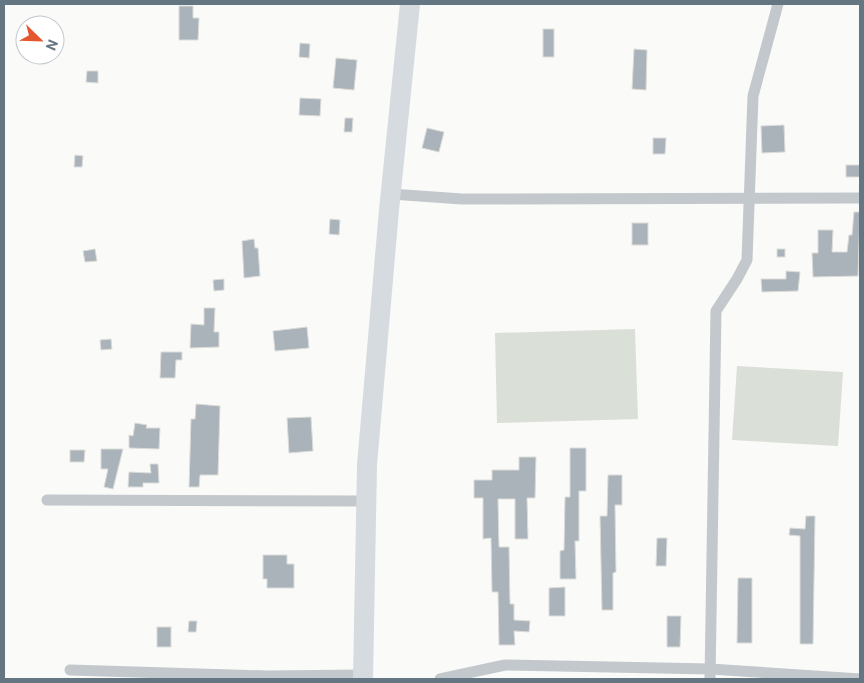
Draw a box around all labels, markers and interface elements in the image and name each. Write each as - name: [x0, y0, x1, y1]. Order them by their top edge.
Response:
- north arrow: [15, 15, 65, 65]
- text: N: [43, 37, 61, 53]

